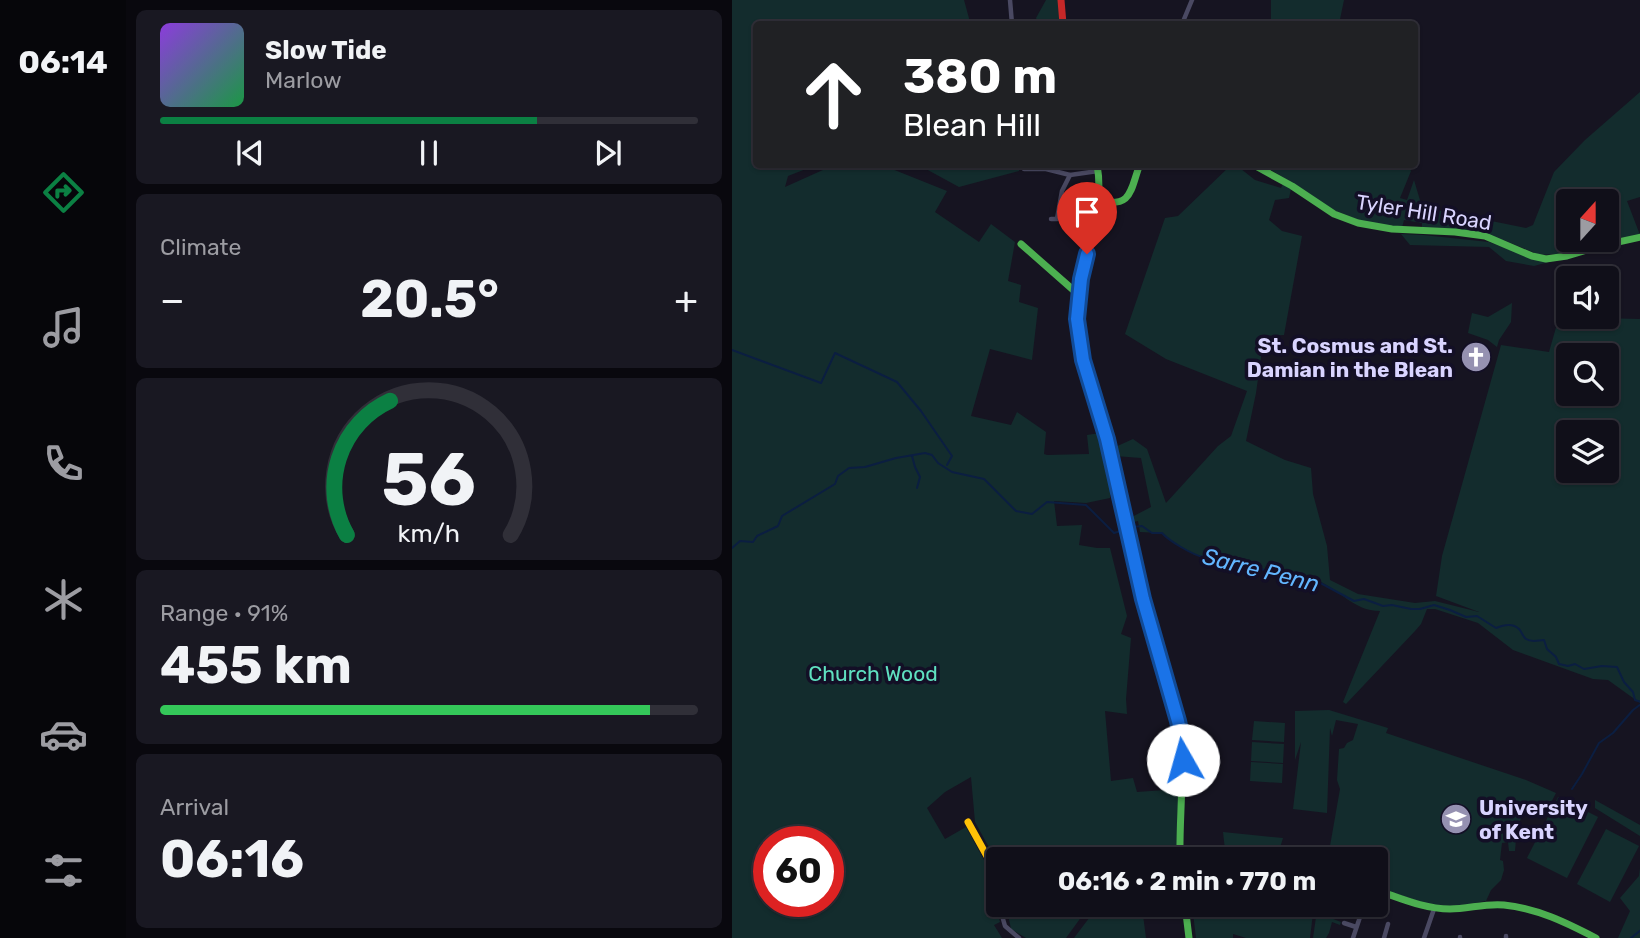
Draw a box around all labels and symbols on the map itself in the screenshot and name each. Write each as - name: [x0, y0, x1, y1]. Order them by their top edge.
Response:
- pin: [1057, 182, 1117, 254]
- street label: Tyler Hill Road: [1355, 189, 1493, 235]
- north arrow: [1556, 189, 1619, 252]
- place label: St. Cosmus and St. Damian in the Blean: [1247, 333, 1453, 382]
- church icon: St. Cosmus and St. Damian in the Blean: [1459, 340, 1493, 374]
- water label: Sarre Penn: [1200, 542, 1322, 598]
- park label: Church Wood: [808, 661, 938, 686]
- position arrow: [1146, 723, 1220, 797]
- place label: University of Kent: [1479, 795, 1588, 844]
- school or university icon: University of Kent: [1439, 802, 1473, 836]
- speed limit sign: 60: [753, 826, 844, 917]

